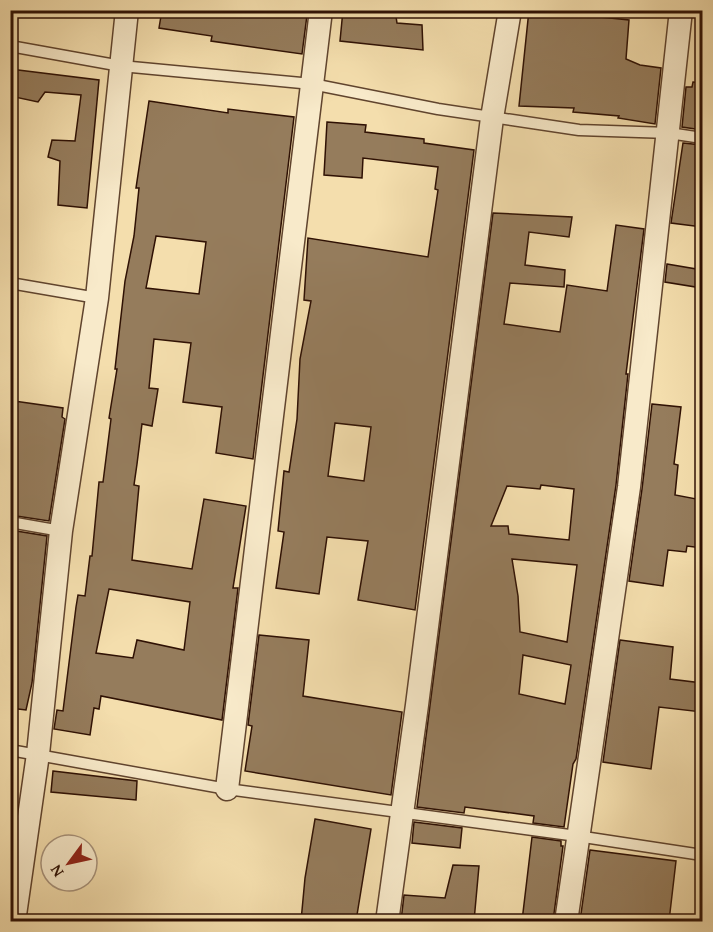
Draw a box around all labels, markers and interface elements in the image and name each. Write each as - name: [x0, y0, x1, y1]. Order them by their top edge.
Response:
- north arrow: [39, 833, 99, 893]
- text: N: [43, 860, 69, 882]

